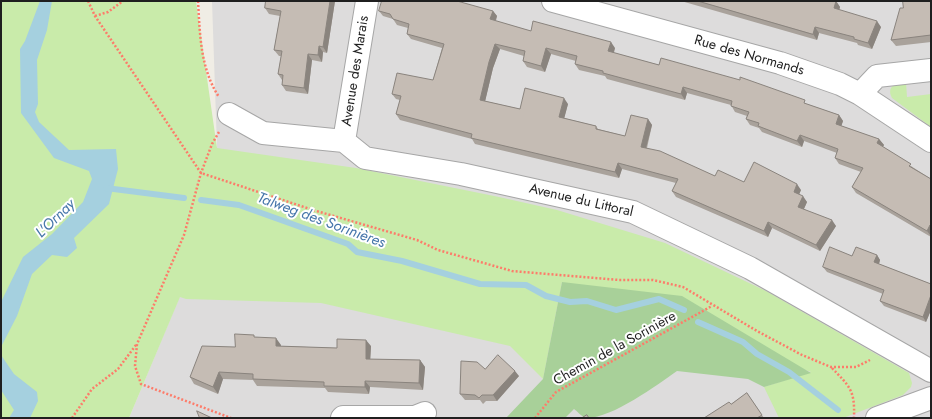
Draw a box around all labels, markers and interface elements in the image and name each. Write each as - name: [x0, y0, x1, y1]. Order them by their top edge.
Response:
- street label: Avenue des Marais: [339, 15, 373, 127]
- street label: Rue des Normands: [692, 32, 806, 80]
- street label: Avenue du Littoral: [527, 181, 635, 221]
- water label: Talweg des Sorinières: [255, 189, 387, 253]
- water label: L'Ornay: [33, 196, 79, 242]
- street label: Chemin de la Sorinière: [551, 308, 679, 390]

